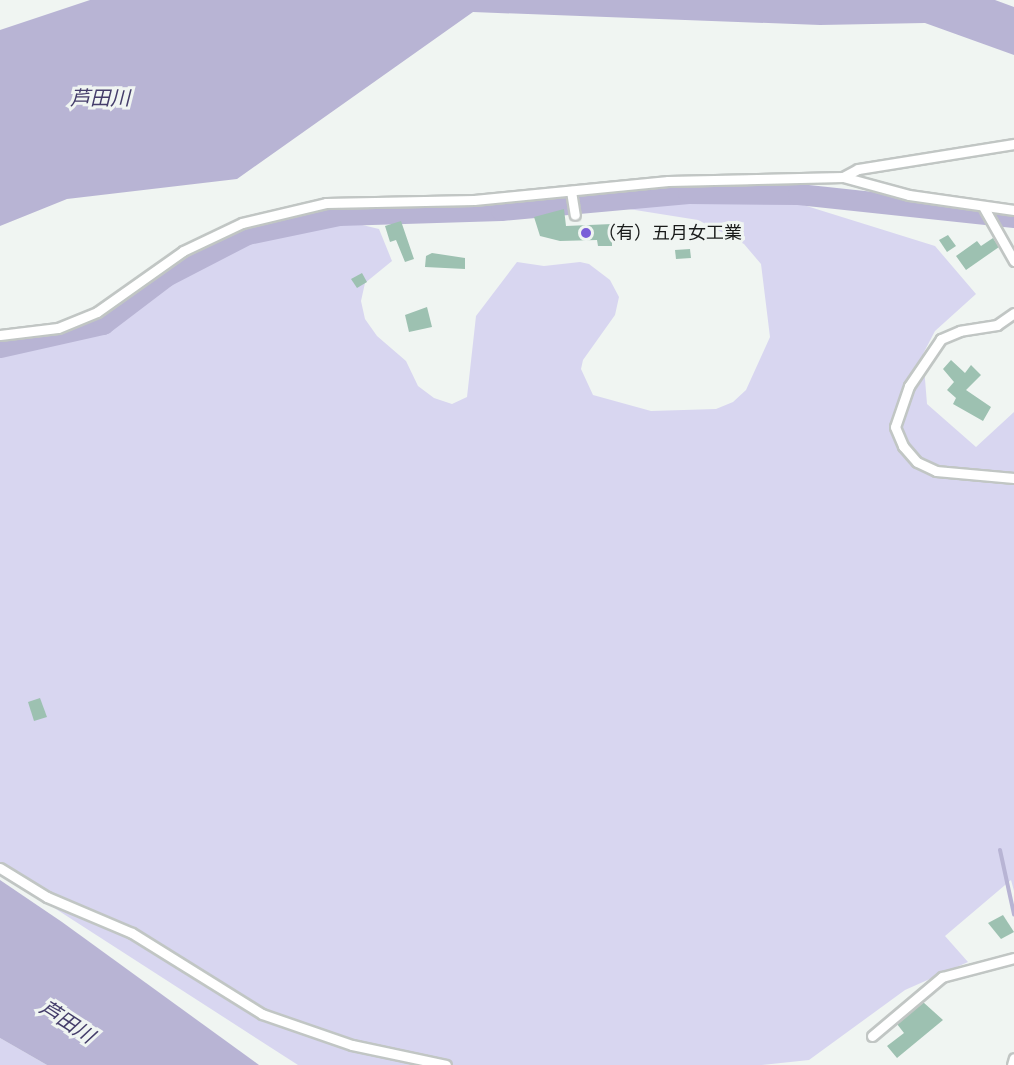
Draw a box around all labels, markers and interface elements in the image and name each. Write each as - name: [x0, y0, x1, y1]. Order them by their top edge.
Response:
- water label: 芦田川: [70, 86, 130, 110]
- place label: （有）五月女工業: [598, 222, 742, 244]
- marker: （有）五月女工業: [579, 226, 593, 240]
- water label: 芦田川: [35, 996, 99, 1048]

